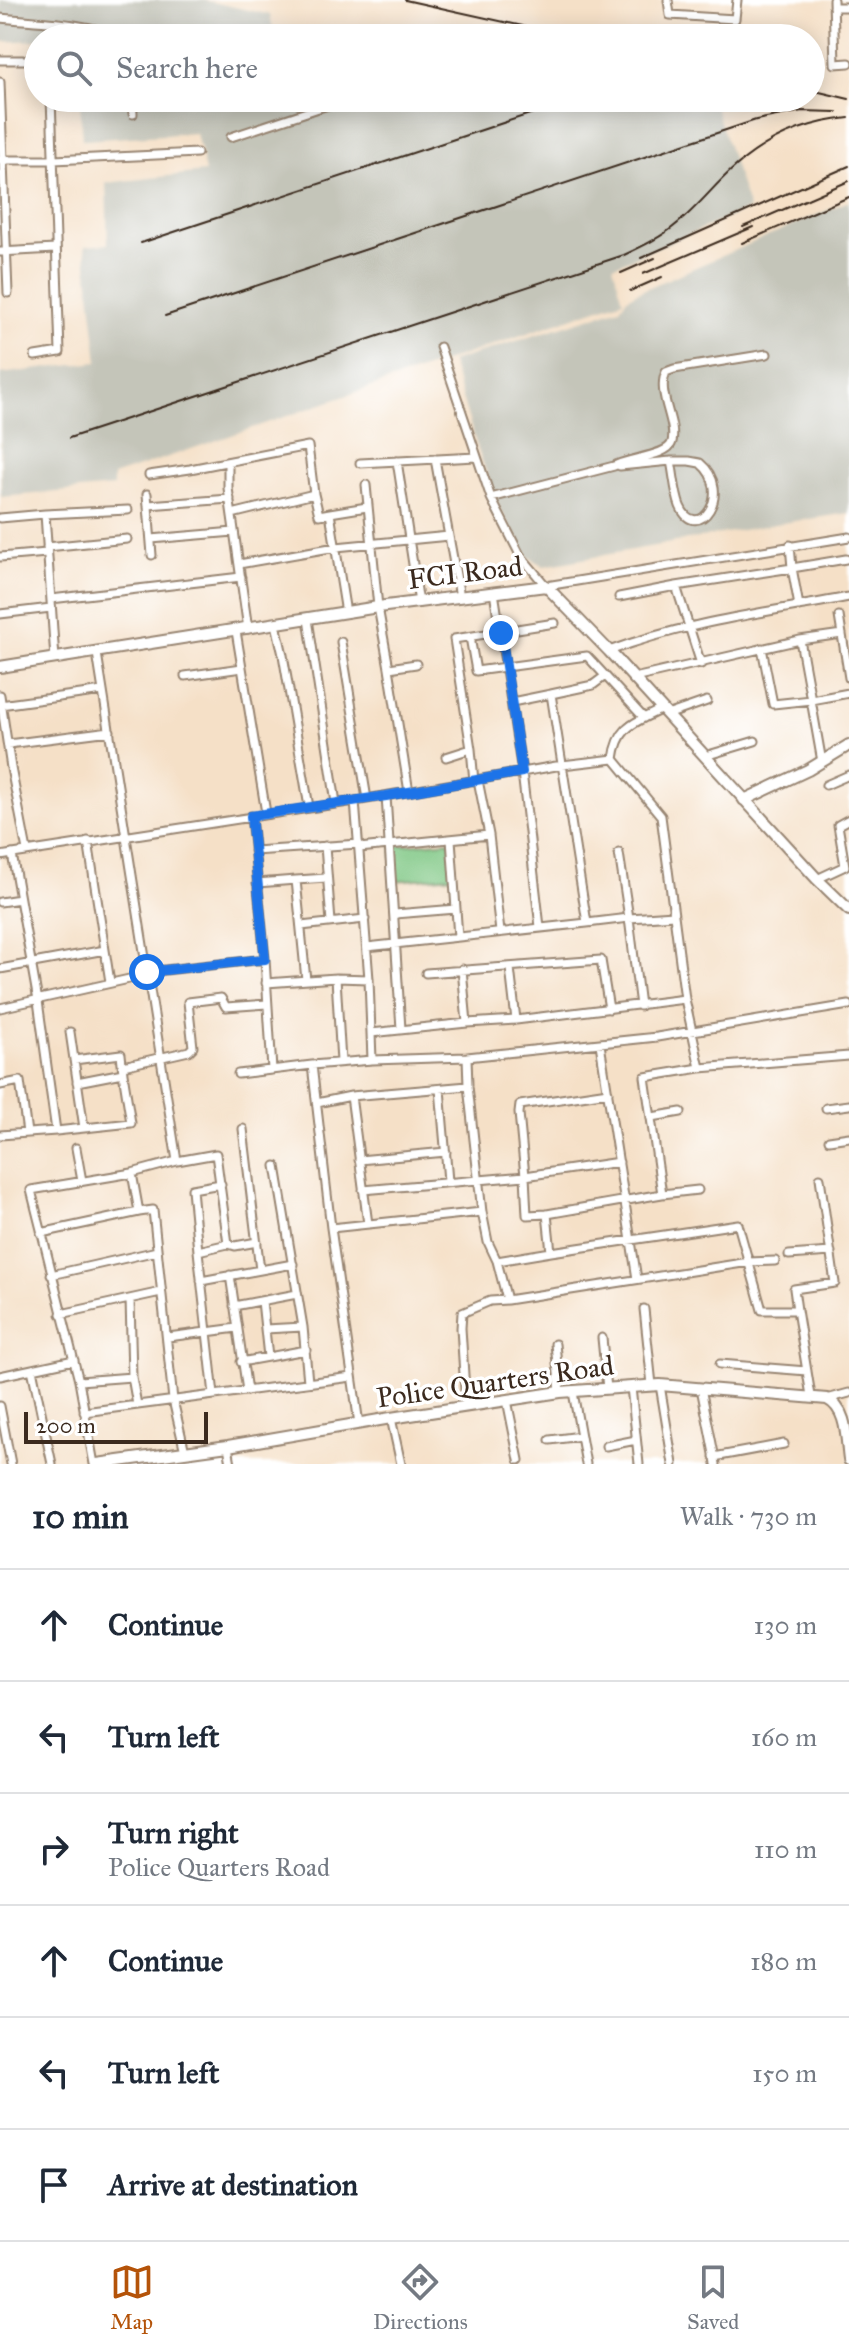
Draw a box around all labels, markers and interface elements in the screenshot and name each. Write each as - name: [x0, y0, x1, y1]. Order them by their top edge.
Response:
- search box: [24, 24, 825, 112]
- icon: search: [52, 46, 96, 90]
- text: Search here: [116, 50, 258, 86]
- street label: FCI Road: [406, 548, 524, 597]
- route end: [483, 615, 519, 651]
- route start: [129, 954, 165, 990]
- street label: Police Quarters Road: [374, 1348, 616, 1415]
- scale bar: [24, 1408, 208, 1444]
- text: 200 m: [36, 1412, 96, 1439]
- text: 10 min: [32, 1496, 129, 1537]
- text: Walk · 730 m: [680, 1500, 817, 1532]
- icon: ahead: [32, 1603, 76, 1647]
- text: Continue: [108, 1607, 223, 1643]
- text: 130 m: [754, 1609, 817, 1641]
- icon: left: [32, 1715, 76, 1759]
- text: Turn left: [108, 1719, 219, 1755]
- text: 160 m: [751, 1721, 817, 1753]
- text: Turn right: [108, 1815, 239, 1851]
- icon: right: [32, 1827, 76, 1871]
- text: 110 m: [754, 1833, 817, 1865]
- text: Police Quarters Road: [108, 1851, 330, 1883]
- icon: ahead: [32, 1939, 76, 1983]
- text: Continue: [108, 1943, 223, 1979]
- text: 180 m: [750, 1945, 817, 1977]
- icon: left: [32, 2051, 76, 2095]
- text: Turn left: [108, 2055, 219, 2091]
- text: 150 m: [752, 2057, 817, 2089]
- icon: arrive: [32, 2163, 76, 2207]
- text: Arrive at destination: [108, 2167, 358, 2203]
- tab: Map: [110, 2260, 154, 2335]
- tab: Directions: [373, 2260, 468, 2335]
- tab: Saved: [687, 2260, 739, 2335]

